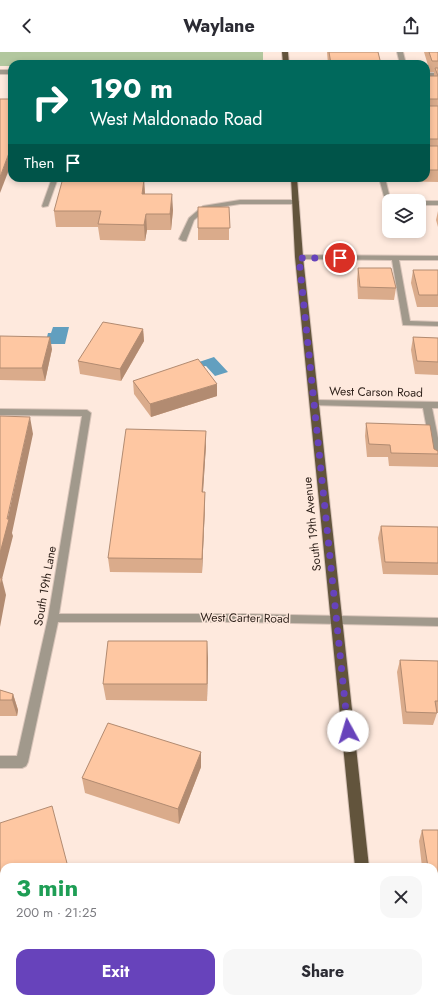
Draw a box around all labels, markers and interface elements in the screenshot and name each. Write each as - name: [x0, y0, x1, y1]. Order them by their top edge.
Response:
- text: Waylane: [183, 13, 255, 39]
- icon: back: [16, 15, 38, 37]
- icon: share: [400, 15, 422, 37]
- text: 190 m: [90, 68, 173, 109]
- icon: right: [24, 76, 76, 128]
- text: West Maldonado Road: [90, 106, 263, 132]
- text: Then: [24, 152, 54, 174]
- icon: arrive: [62, 152, 84, 174]
- map controls: [382, 194, 426, 238]
- button: layers: [382, 194, 426, 238]
- pin: [323, 241, 357, 275]
- icon: arrive: [329, 247, 351, 269]
- street label: West Carson Road: [329, 382, 423, 402]
- street label: South 19th Avenue: [298, 476, 326, 572]
- street label: South 19th Lane: [29, 545, 61, 627]
- street label: West Carter Road: [200, 608, 290, 628]
- position arrow: [327, 710, 369, 752]
- text: 3 min: [16, 870, 78, 905]
- button: close: [380, 876, 422, 918]
- text: 200 m · 21:25: [16, 903, 97, 922]
- button: Exit: [16, 949, 215, 995]
- button: Share: [223, 949, 422, 995]

